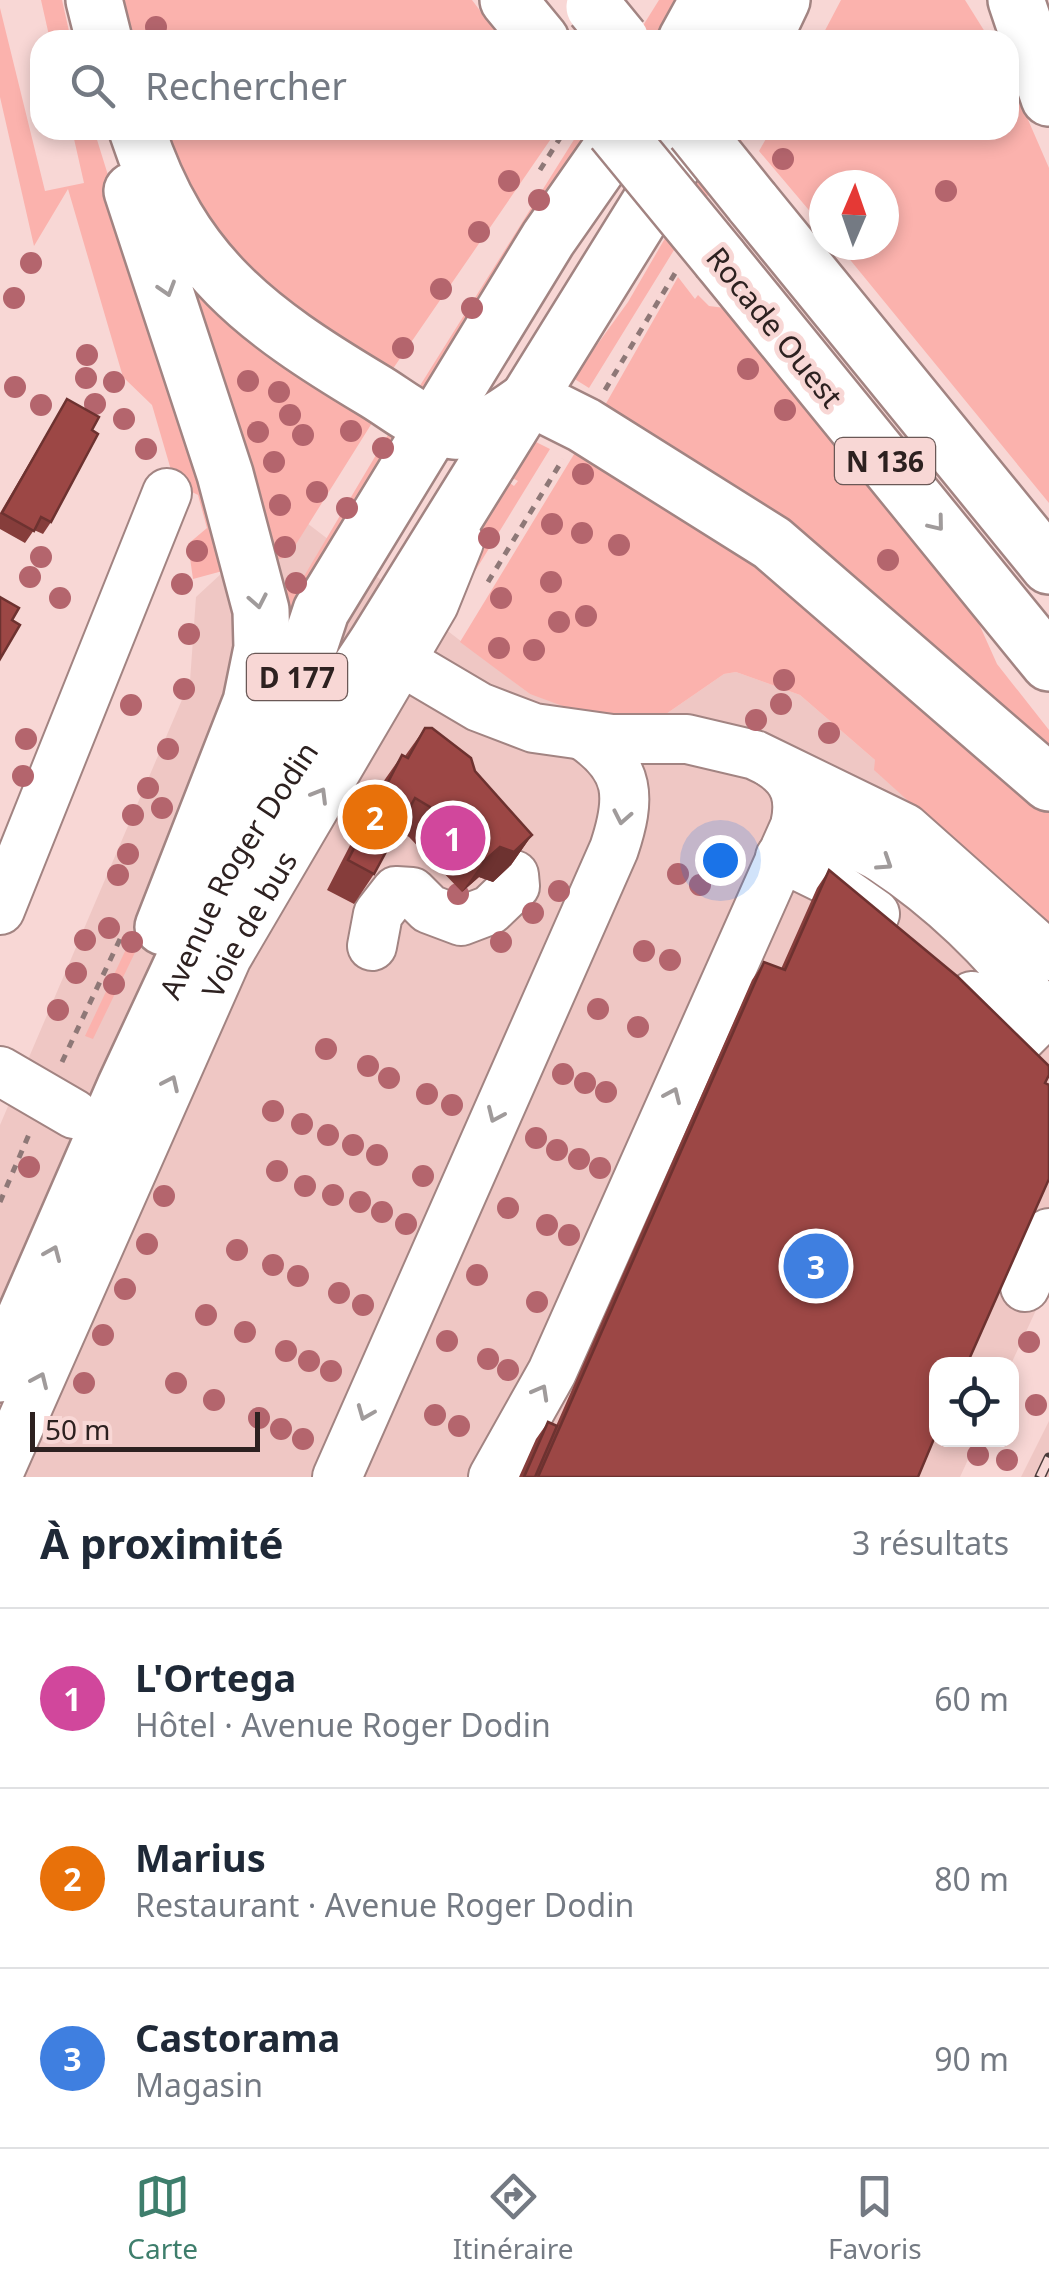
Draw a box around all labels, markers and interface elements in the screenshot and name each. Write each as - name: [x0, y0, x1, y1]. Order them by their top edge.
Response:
- search box: [30, 30, 1019, 140]
- icon: search: [65, 58, 120, 113]
- text: Rechercher: [145, 59, 347, 111]
- north arrow: [809, 170, 899, 260]
- street label: Rocade Ouest: [698, 238, 852, 416]
- one-way arrow: [155, 280, 175, 297]
- road number: N 136: [835, 438, 935, 484]
- one-way arrow: [925, 513, 943, 531]
- one-way arrow: [247, 593, 268, 609]
- road number: D 177: [247, 654, 347, 700]
- street label: Avenue Roger Dodin: [148, 733, 327, 1005]
- pin: 2: [342, 780, 408, 854]
- one-way arrow: [308, 788, 327, 806]
- pin: 1: [420, 800, 486, 876]
- one-way arrow: [613, 808, 634, 825]
- your location: [695, 835, 746, 886]
- street label: Voie de bus: [191, 843, 306, 1004]
- one-way arrow: [874, 850, 892, 869]
- one-way arrow: [159, 1075, 179, 1093]
- one-way arrow: [661, 1087, 681, 1105]
- one-way arrow: [487, 1105, 507, 1123]
- pin: 3: [784, 1228, 848, 1304]
- one-way arrow: [41, 1245, 61, 1263]
- map controls: [929, 1357, 1019, 1447]
- button: locate: [929, 1357, 1019, 1447]
- one-way arrow: [27, 1372, 47, 1390]
- one-way arrow: [528, 1385, 548, 1403]
- one-way arrow: [357, 1403, 377, 1421]
- scale bar: [30, 1407, 260, 1452]
- text: 50 m: [45, 1410, 111, 1448]
- text: À proximité: [40, 1514, 284, 1571]
- text: 3 résultats: [852, 1521, 1009, 1564]
- text: L'Ortega: [135, 1651, 296, 1703]
- text: 1: [63, 1677, 82, 1720]
- text: 60 m: [934, 1677, 1009, 1720]
- text: Hôtel · Avenue Roger Dodin: [135, 1703, 551, 1746]
- text: Marius: [135, 1831, 266, 1883]
- text: 2: [63, 1857, 82, 1900]
- text: 80 m: [934, 1857, 1009, 1900]
- text: Restaurant · Avenue Roger Dodin: [135, 1883, 634, 1926]
- text: Castorama: [135, 2011, 340, 2063]
- text: 3: [63, 2037, 82, 2080]
- text: 90 m: [934, 2037, 1009, 2080]
- text: Magasin: [135, 2063, 263, 2106]
- tab: Carte: [127, 2169, 198, 2267]
- tab: Itinéraire: [453, 2169, 573, 2267]
- tab: Favoris: [828, 2169, 922, 2267]

